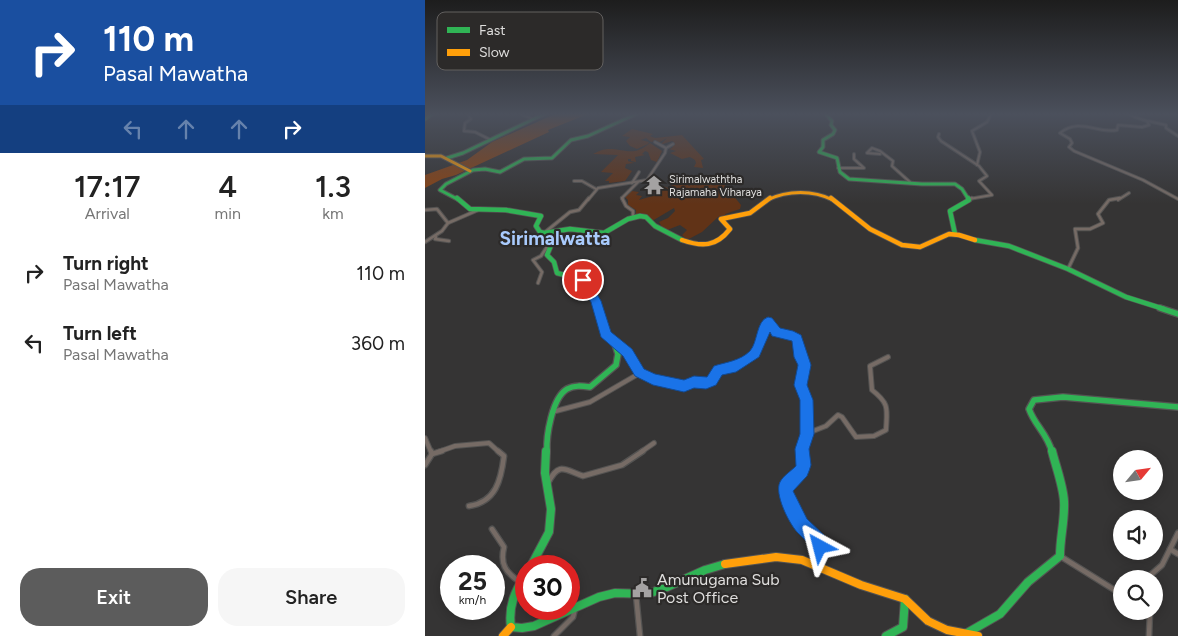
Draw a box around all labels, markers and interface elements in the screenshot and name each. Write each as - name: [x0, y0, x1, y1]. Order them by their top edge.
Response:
- legend: [437, 12, 603, 70]
- text: 110 m: [103, 18, 194, 60]
- icon: right: [20, 20, 85, 85]
- text: Fast: [479, 22, 505, 39]
- text: Slow: [479, 44, 510, 61]
- text: Pasal Mawatha: [103, 60, 248, 87]
- icon: left: [119, 115, 147, 143]
- icon: ahead: [172, 115, 200, 143]
- icon: ahead: [225, 115, 253, 143]
- icon: right: [278, 115, 306, 143]
- text: 17:17: [74, 168, 141, 205]
- text: 4: [218, 168, 237, 205]
- text: 1.3: [315, 168, 351, 205]
- place label: Sirimalwaththa Rajamaha Viharaya: [669, 173, 762, 199]
- temple icon: Sirimalwaththa Rajamaha Viharaya: [643, 174, 665, 196]
- text: Arrival: [85, 204, 130, 223]
- text: min: [215, 204, 241, 223]
- text: km: [322, 204, 344, 223]
- district label: Sirimalwatta: [500, 227, 610, 250]
- text: Turn right: [63, 252, 149, 275]
- icon: right: [20, 259, 48, 287]
- pin: [562, 259, 604, 301]
- text: 110 m: [356, 262, 405, 285]
- icon: arrive: [569, 266, 597, 294]
- text: Pasal Mawatha: [63, 275, 169, 294]
- text: Turn left: [63, 322, 137, 345]
- icon: left: [20, 329, 48, 357]
- text: 360 m: [351, 332, 405, 355]
- text: Pasal Mawatha: [63, 345, 169, 364]
- north arrow: [1113, 450, 1163, 500]
- map controls: [1113, 450, 1163, 620]
- button: sound: [1113, 510, 1163, 560]
- position arrow: [793, 520, 845, 572]
- speed limit sign: 30: [515, 555, 580, 620]
- text: 25: [458, 566, 487, 596]
- button: Exit: [20, 568, 208, 626]
- button: Share: [218, 568, 405, 626]
- place label: Amunugama Sub Post Office: [657, 570, 780, 607]
- button: search: [1113, 570, 1163, 620]
- public building icon: Amunugama Sub Post Office: [631, 577, 653, 599]
- text: km/h: [459, 593, 486, 607]

